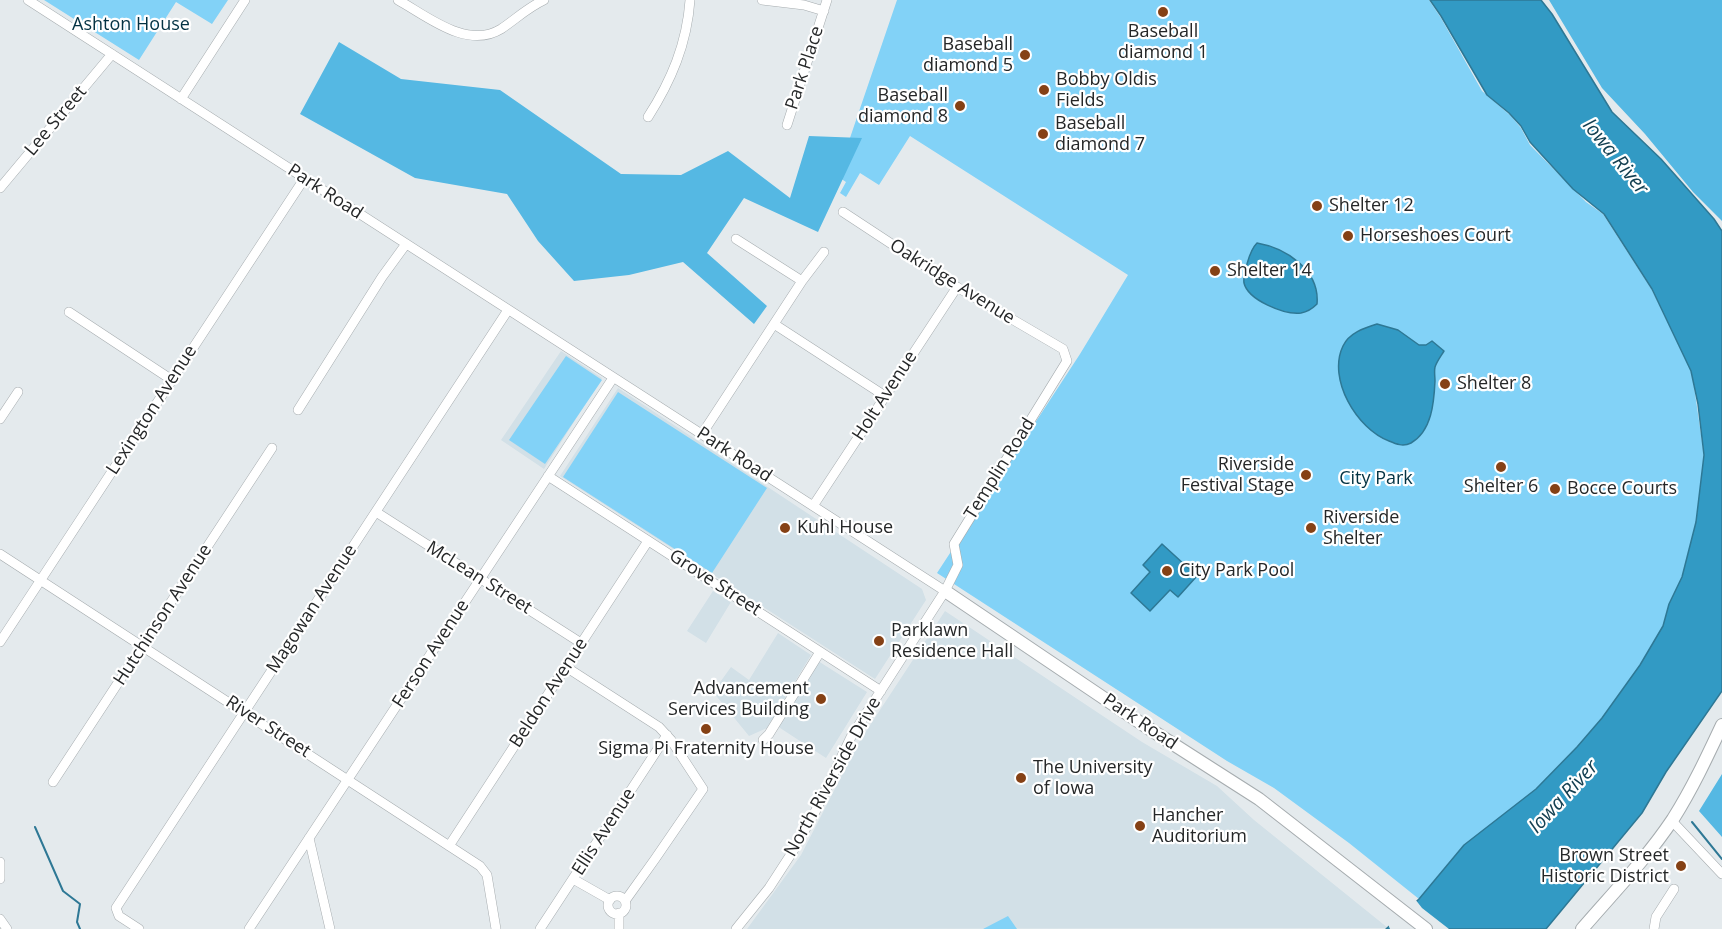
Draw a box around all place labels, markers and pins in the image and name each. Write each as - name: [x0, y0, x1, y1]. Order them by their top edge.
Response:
- marker: Baseball diamond 1: [1156, 5, 1170, 19]
- place label: Baseball diamond 1: [1118, 21, 1208, 63]
- place label: Baseball diamond 5: [923, 34, 1013, 76]
- marker: Baseball diamond 5: [1018, 48, 1032, 62]
- place label: Bobby Oldis Fields: [1056, 69, 1157, 112]
- marker: Bobby Oldis Fields: [1037, 83, 1051, 97]
- place label: Baseball diamond 8: [858, 85, 948, 128]
- marker: Baseball diamond 8: [953, 99, 967, 113]
- place label: Baseball diamond 7: [1055, 113, 1145, 156]
- marker: Baseball diamond 7: [1036, 127, 1050, 141]
- place label: Shelter 12: [1329, 195, 1414, 217]
- marker: Shelter 12: [1310, 199, 1324, 213]
- place label: Horseshoes Court: [1360, 225, 1511, 247]
- marker: Horseshoes Court: [1341, 229, 1355, 243]
- place label: Shelter 14: [1227, 260, 1312, 282]
- marker: Shelter 14: [1208, 264, 1222, 278]
- place label: Shelter 8: [1457, 373, 1531, 395]
- marker: Shelter 8: [1438, 377, 1452, 391]
- place label: Riverside Festival Stage: [1181, 454, 1294, 496]
- marker: Shelter 6: [1494, 460, 1508, 474]
- marker: Riverside Festival Stage: [1299, 468, 1313, 482]
- place label: Shelter 6: [1464, 476, 1538, 498]
- place label: Bocce Courts: [1567, 478, 1677, 500]
- marker: Bocce Courts: [1548, 482, 1562, 496]
- place label: Riverside Shelter: [1323, 507, 1399, 550]
- place label: Kuhl House: [797, 517, 893, 539]
- marker: Kuhl House: [778, 521, 792, 535]
- marker: Riverside Shelter: [1304, 521, 1318, 535]
- place label: City Park Pool: [1179, 560, 1294, 582]
- marker: City Park Pool: [1160, 564, 1174, 578]
- place label: Parklawn Residence Hall: [891, 620, 1013, 662]
- marker: Parklawn Residence Hall: [872, 634, 886, 648]
- place label: Advancement Services Building: [668, 678, 809, 720]
- marker: Advancement Services Building: [814, 692, 828, 706]
- marker: Sigma Pi Fraternity House: [699, 722, 713, 736]
- place label: Sigma Pi Fraternity House: [598, 738, 814, 760]
- place label: The University of Iowa: [1033, 757, 1152, 800]
- marker: The University of Iowa: [1014, 771, 1028, 785]
- place label: Hancher Auditorium: [1152, 805, 1247, 848]
- marker: Hancher Auditorium: [1133, 819, 1147, 833]
- place label: Brown Street Historic District: [1541, 845, 1669, 888]
- marker: Brown Street Historic District: [1674, 859, 1688, 873]

